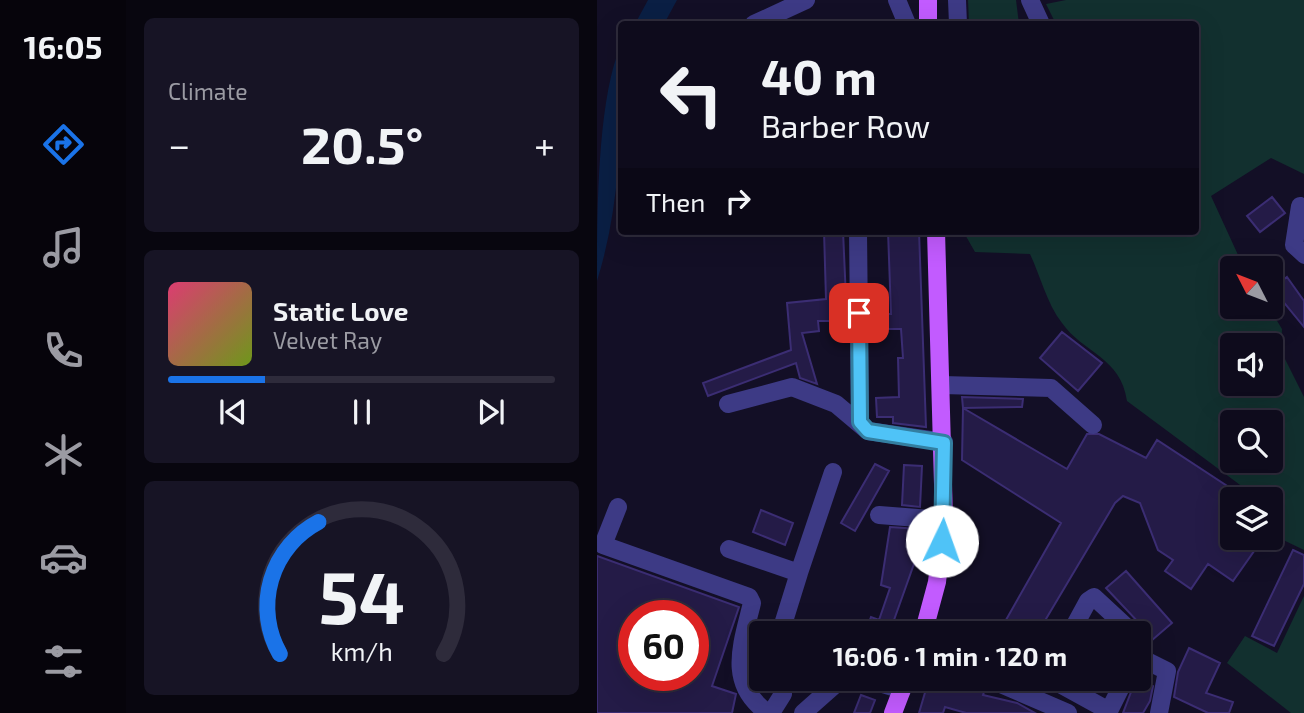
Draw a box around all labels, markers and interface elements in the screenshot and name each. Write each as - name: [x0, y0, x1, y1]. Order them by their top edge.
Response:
- text: 16:05: [24, 27, 102, 65]
- text: 40 m: [761, 46, 877, 105]
- icon: left: [646, 49, 737, 140]
- text: Climate: [168, 77, 248, 105]
- text: Barber Row: [761, 106, 930, 144]
- text: 20.5°: [301, 112, 423, 174]
- icon: directions: [39, 120, 88, 169]
- text: −: [168, 121, 190, 167]
- text: +: [534, 121, 555, 167]
- icon: right: [719, 182, 757, 220]
- text: Then: [646, 186, 705, 217]
- icon: music: [39, 223, 88, 272]
- north arrow: [1220, 256, 1283, 318]
- map controls: [1220, 256, 1283, 550]
- pin: [829, 283, 889, 343]
- icon: arrive: [840, 294, 878, 332]
- text: Static Love: [273, 295, 409, 326]
- icon: phone: [39, 326, 88, 375]
- text: Velvet Ray: [273, 326, 382, 354]
- button: sound: [1220, 333, 1283, 396]
- icon: previous: [214, 393, 252, 431]
- icon: pause: [343, 393, 381, 431]
- icon: next: [472, 393, 510, 431]
- button: search: [1220, 410, 1283, 473]
- icon: climate: [39, 430, 88, 479]
- button: layers: [1220, 487, 1283, 550]
- position arrow: [905, 504, 979, 578]
- icon: car: [39, 533, 88, 582]
- text: 54: [318, 552, 405, 640]
- speed limit sign: 60: [618, 600, 709, 691]
- text: km/h: [330, 636, 393, 666]
- icon: filters: [39, 637, 88, 686]
- text: 16:06 · 1 min · 120 m: [833, 640, 1067, 671]

